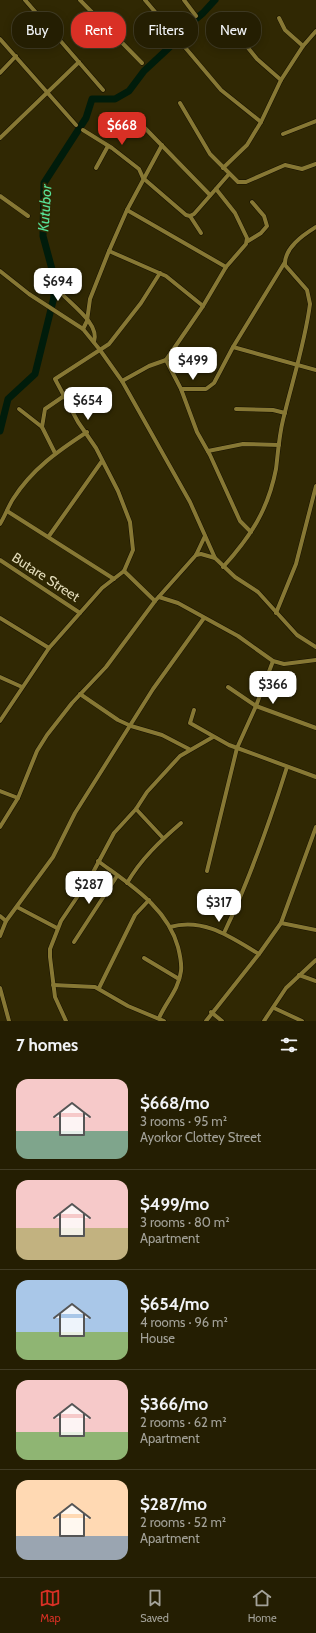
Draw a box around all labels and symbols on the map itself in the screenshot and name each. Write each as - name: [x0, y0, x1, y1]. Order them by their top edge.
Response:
- pin: $668: [98, 112, 146, 146]
- water label: Kutubor: [34, 182, 56, 232]
- pin: $694: [34, 268, 82, 302]
- pin: $499: [169, 347, 217, 381]
- pin: $654: [64, 387, 112, 421]
- street label: Butare Street: [9, 548, 84, 606]
- pin: $366: [249, 671, 297, 705]
- pin: $287: [65, 871, 113, 905]
- pin: $317: [195, 889, 243, 923]

